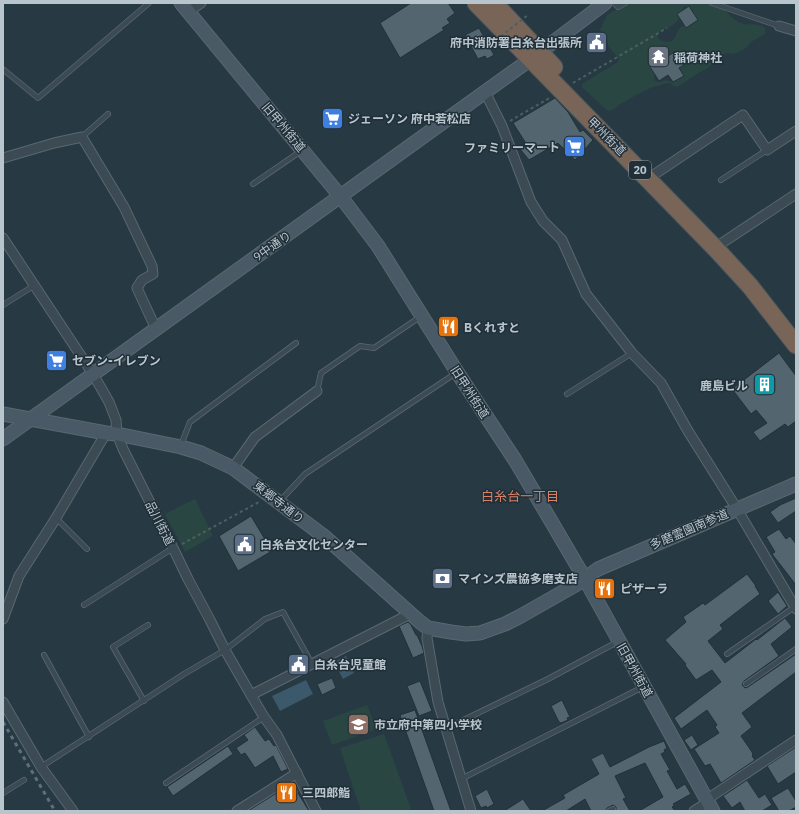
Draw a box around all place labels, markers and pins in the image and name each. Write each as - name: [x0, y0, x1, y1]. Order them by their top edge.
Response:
- public building icon: 府中消防署白糸台出張所: [584, 29, 610, 55]
- place label: 府中消防署白糸台出張所: [450, 35, 582, 50]
- temple icon: 稲荷神社: [646, 44, 672, 70]
- place label: 稲荷神社: [674, 50, 722, 65]
- supermarket icon: ジェーソン 府中若松店: [320, 105, 346, 131]
- place label: ジェーソン 府中若松店: [348, 111, 471, 126]
- supermarket icon: ファミリーマート: [562, 134, 588, 160]
- place label: ファミリーマート: [464, 140, 560, 155]
- restaurant icon: Bくれすと: [436, 314, 462, 340]
- place label: Bくれすと: [464, 320, 520, 335]
- supermarket icon: セブン-イレブン: [43, 347, 69, 373]
- place label: セブン-イレブン: [72, 353, 161, 368]
- building icon: 鹿島ビル: [751, 372, 777, 398]
- place label: 鹿島ビル: [700, 378, 748, 393]
- public building icon: 白糸台文化センター: [232, 531, 258, 557]
- place label: 白糸台文化センター: [260, 537, 368, 552]
- bank icon: マインズ農協多磨支店: [430, 565, 456, 591]
- place label: マインズ農協多磨支店: [458, 571, 578, 586]
- restaurant icon: ピザーラ: [591, 575, 617, 601]
- place label: ピザーラ: [620, 581, 668, 596]
- public building icon: 白糸台児童館: [285, 651, 311, 677]
- place label: 白糸台児童館: [314, 657, 386, 672]
- school or university icon: 市立府中第四小学校: [345, 711, 371, 737]
- place label: 市立府中第四小学校: [374, 717, 482, 732]
- restaurant icon: 三四郎鮨: [273, 779, 299, 805]
- place label: 三四郎鮨: [302, 785, 350, 800]

